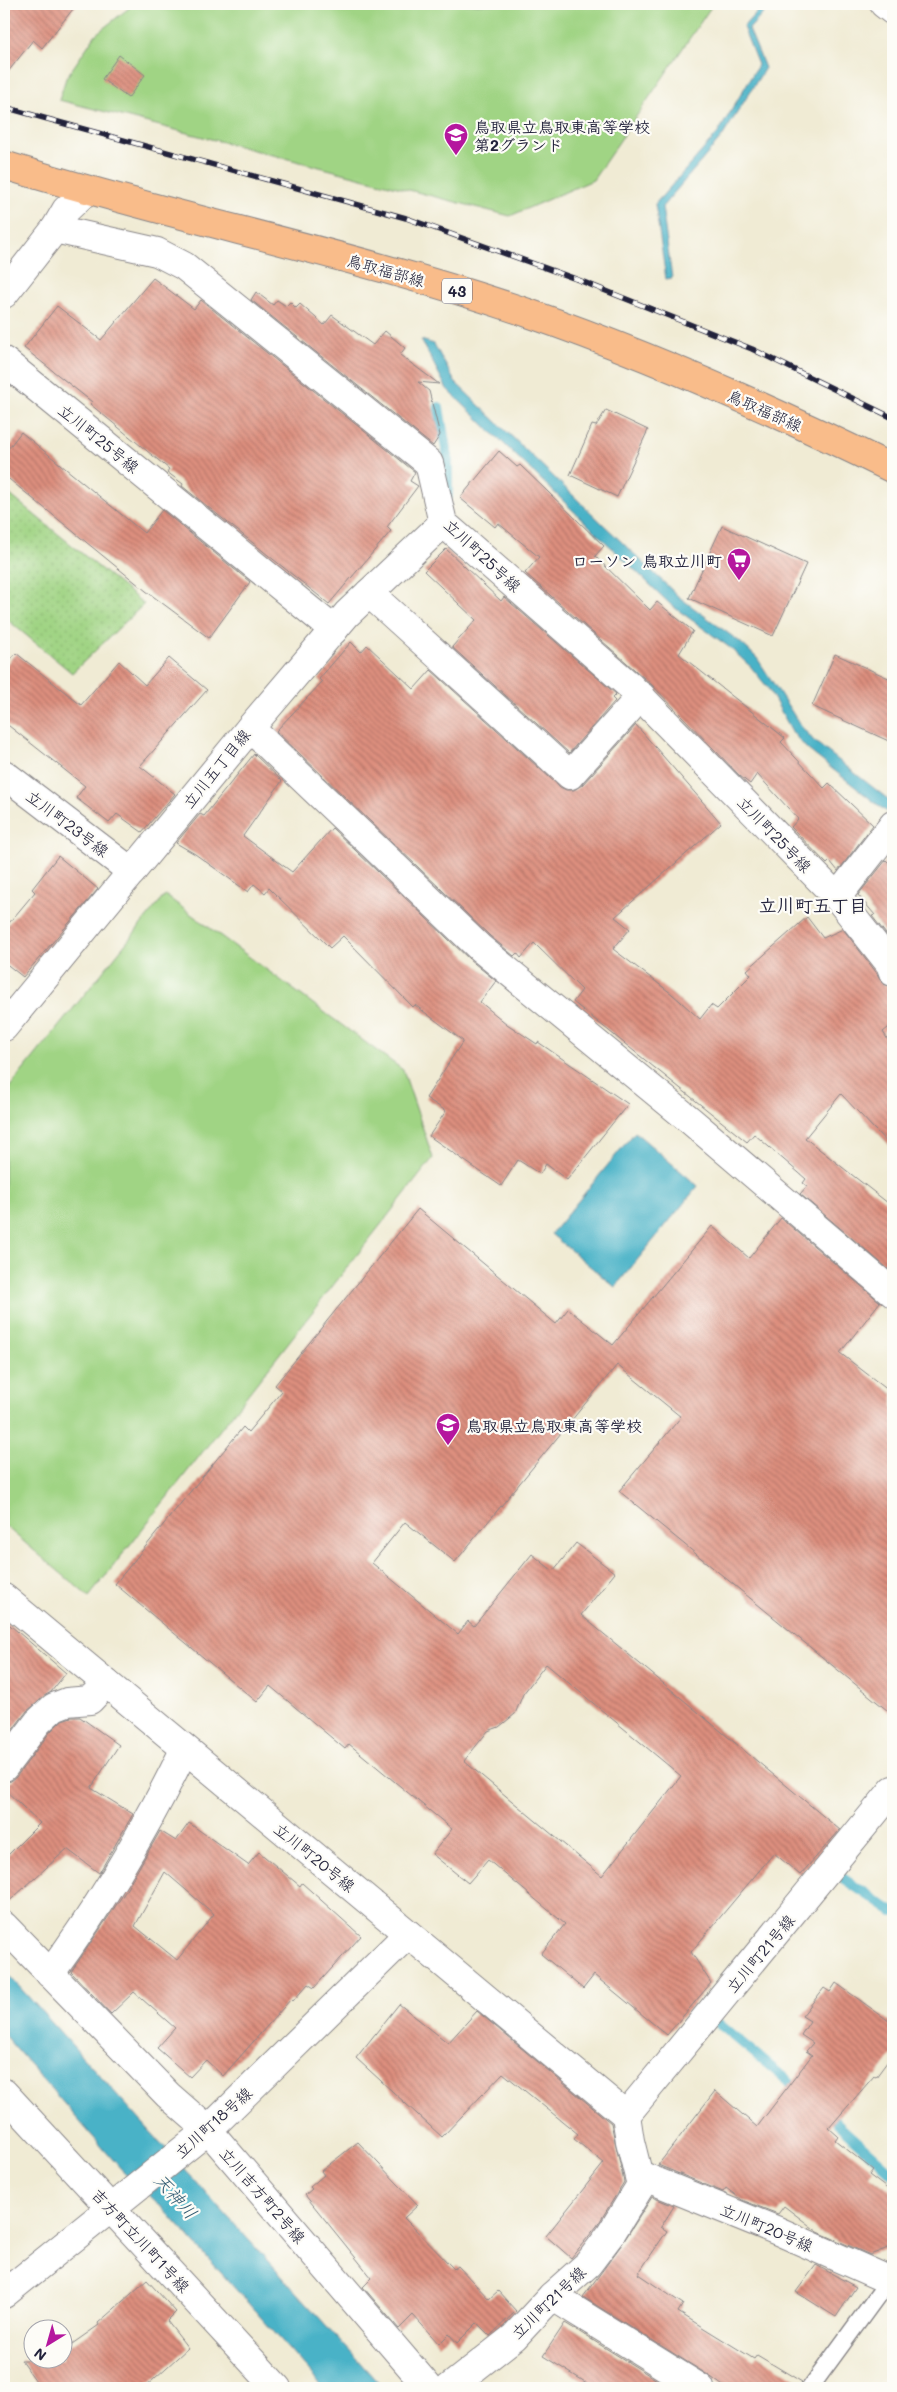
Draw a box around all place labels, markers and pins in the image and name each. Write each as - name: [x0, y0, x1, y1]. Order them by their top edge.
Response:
- place label: 鳥取県立鳥取東高等学校 第2グランド: [474, 116, 650, 155]
- school or university icon: 鳥取県立鳥取東高等学校 第2グランド: [443, 122, 469, 156]
- supermarket icon: ローソン 鳥取立川町: [726, 547, 752, 581]
- place label: ローソン 鳥取立川町: [572, 550, 722, 571]
- school or university icon: 鳥取県立鳥取東高等学校: [435, 1412, 461, 1446]
- place label: 鳥取県立鳥取東高等学校: [466, 1415, 642, 1436]

